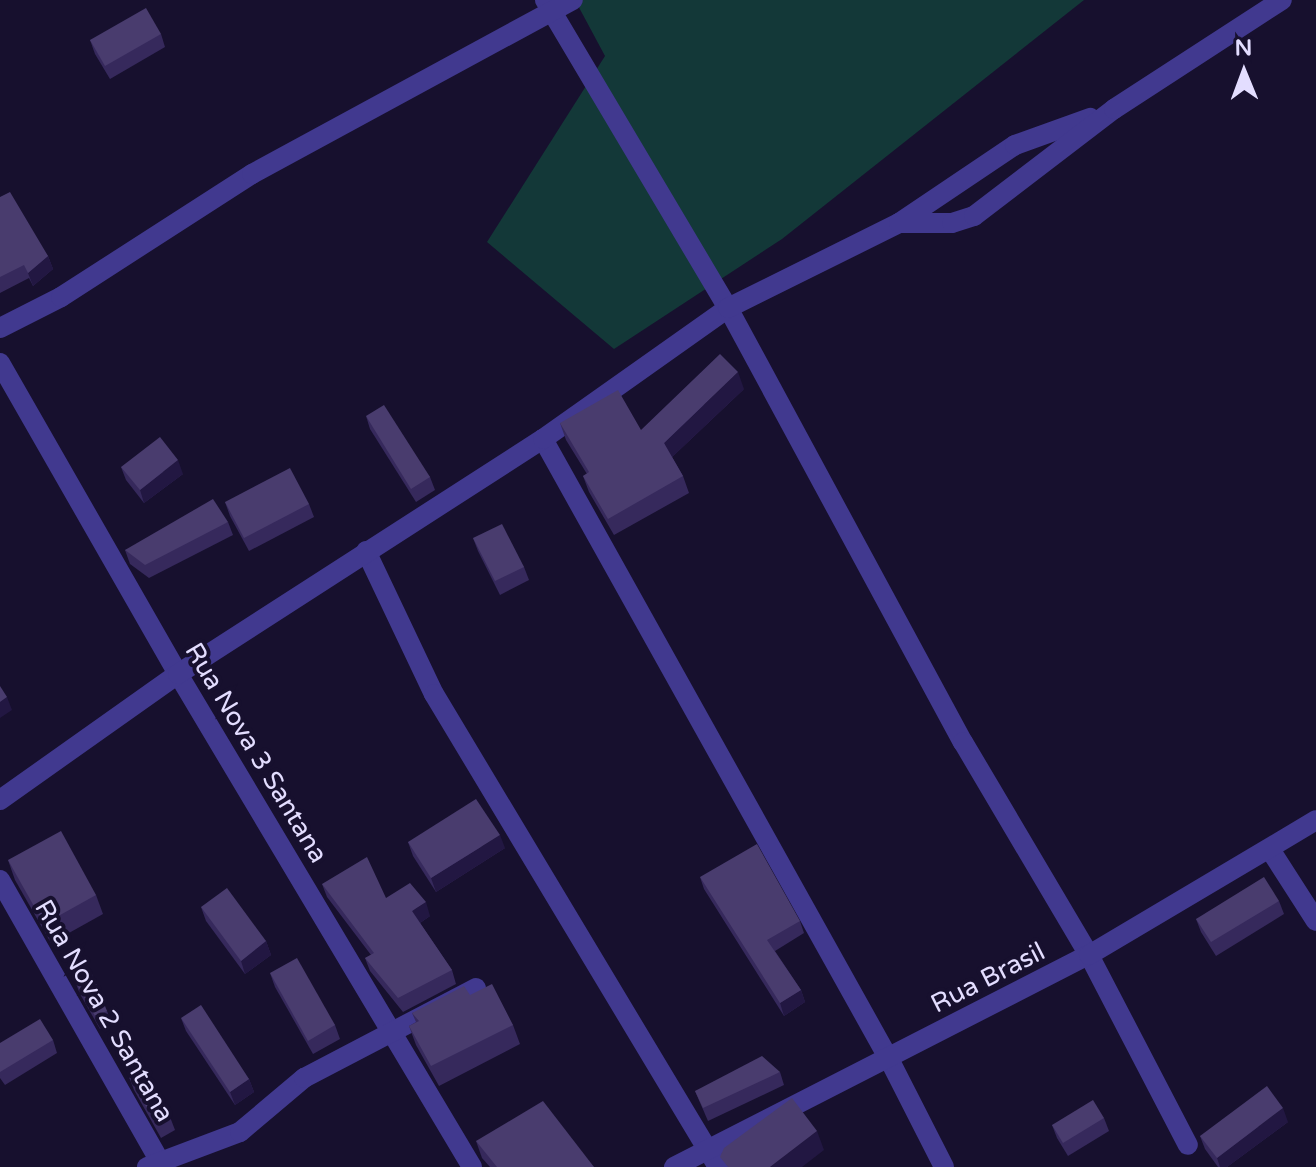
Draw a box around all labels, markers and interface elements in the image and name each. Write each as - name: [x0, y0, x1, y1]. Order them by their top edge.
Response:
- north arrow: [1204, 32, 1284, 112]
- text: N: [1235, 35, 1253, 61]
- street label: Rua Nova 3 Santana: [178, 637, 334, 869]
- street label: Rua Nova 2 Santana: [28, 894, 180, 1128]
- street label: Rua Brasil: [926, 936, 1050, 1020]

